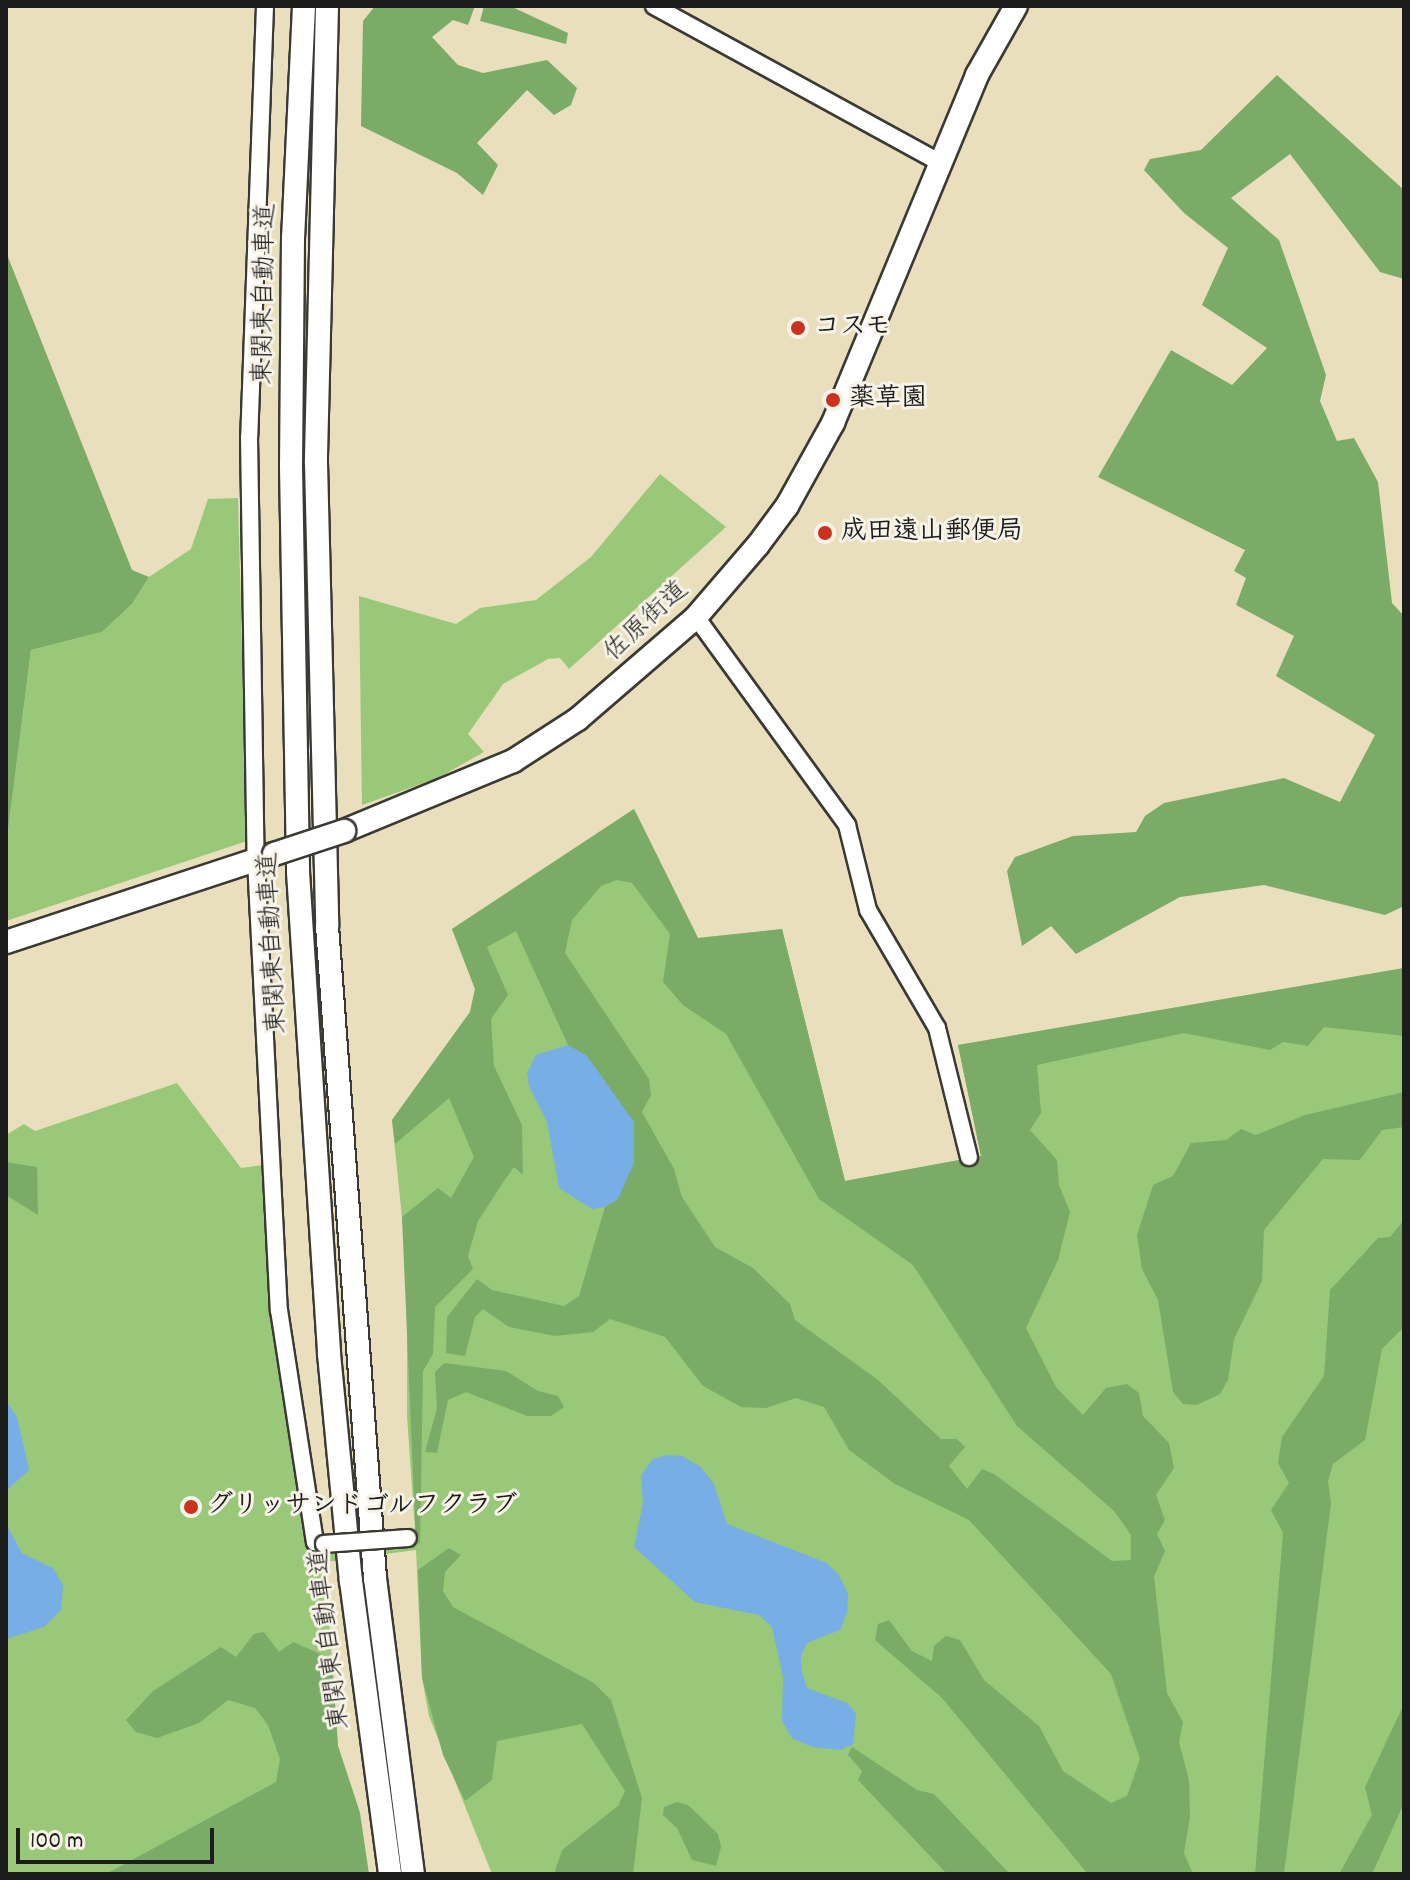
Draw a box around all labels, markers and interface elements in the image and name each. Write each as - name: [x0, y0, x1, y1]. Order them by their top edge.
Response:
- street label: 東関東自動車道: [249, 203, 283, 385]
- place label: コスモ: [814, 312, 892, 344]
- marker: コスモ: [789, 319, 807, 337]
- place label: 薬草園: [849, 384, 927, 416]
- marker: 薬草園: [824, 391, 842, 409]
- place label: 成田遠山郵便局: [841, 517, 1023, 549]
- marker: 成田遠山郵便局: [816, 524, 834, 542]
- street label: 佐原街道: [598, 575, 696, 669]
- street label: 東関東自動車道: [254, 851, 294, 1035]
- place label: グリッサンドゴルフクラブ: [207, 1491, 519, 1523]
- marker: グリッサンドゴルフクラブ: [182, 1498, 200, 1516]
- street label: 東関東自動車道: [304, 1547, 358, 1731]
- scale bar: [20, 1812, 218, 1862]
- text: 100 m: [30, 1825, 83, 1859]

